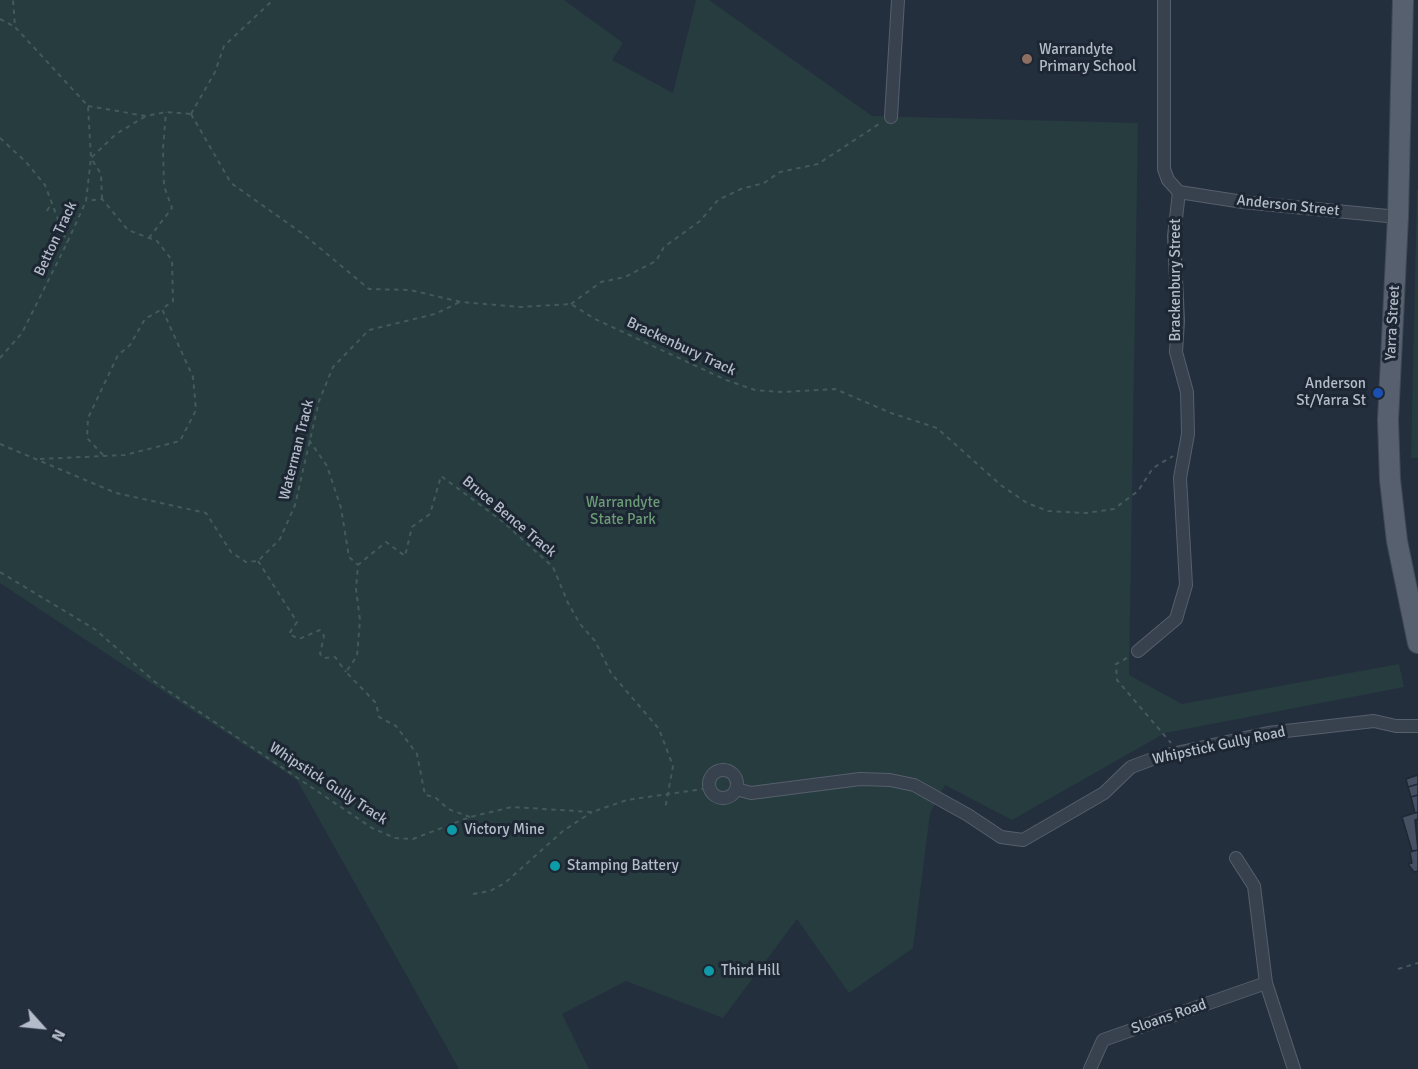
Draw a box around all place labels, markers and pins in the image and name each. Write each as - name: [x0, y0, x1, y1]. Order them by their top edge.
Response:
- place label: Warrandyte Primary School: [1039, 41, 1136, 76]
- marker: Warrandyte Primary School: [1020, 52, 1034, 66]
- place label: Anderson St/Yarra St: [1296, 375, 1366, 410]
- marker: Anderson St/Yarra St: [1371, 386, 1385, 400]
- place label: Victory Mine: [464, 821, 545, 839]
- marker: Victory Mine: [445, 823, 459, 837]
- place label: Stamping Battery: [567, 857, 679, 875]
- marker: Stamping Battery: [548, 859, 562, 873]
- place label: Third Hill: [721, 962, 780, 980]
- marker: Third Hill: [702, 964, 716, 978]

